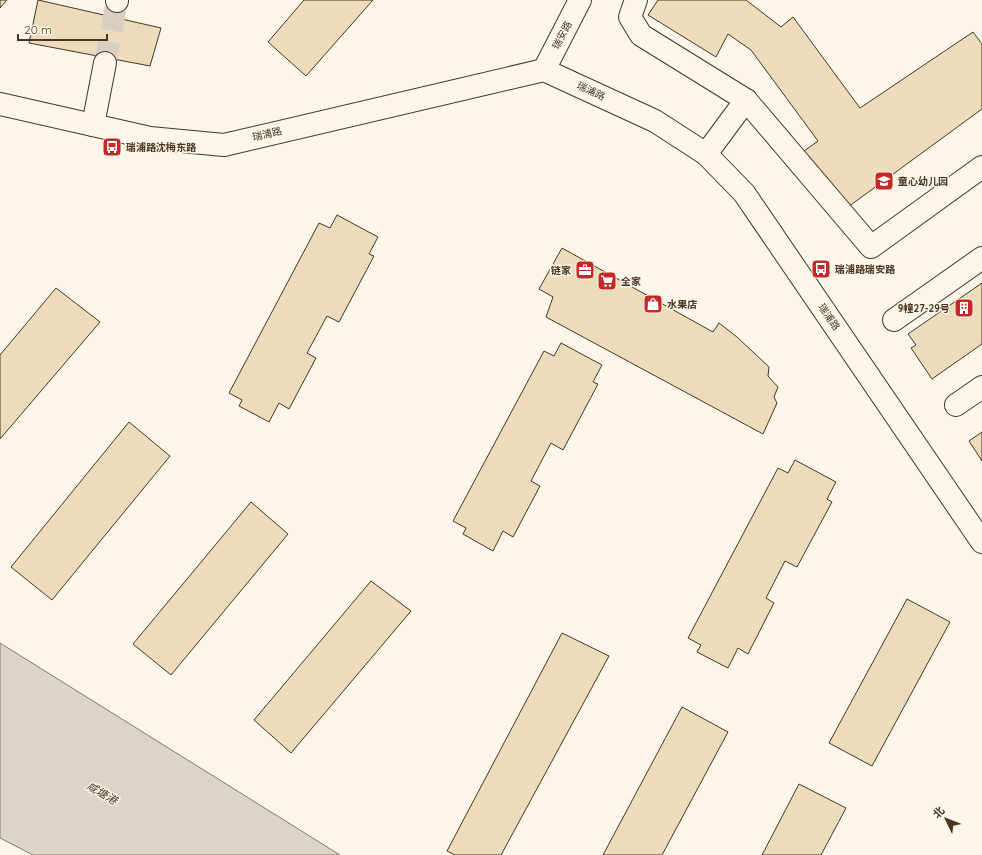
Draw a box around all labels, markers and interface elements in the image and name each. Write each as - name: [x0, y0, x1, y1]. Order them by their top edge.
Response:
- scale bar: [18, 16, 107, 42]
- street label: 瑞安路: [549, 19, 575, 51]
- text: 20 m: [24, 22, 52, 37]
- street label: 瑞浦路: [575, 79, 607, 103]
- street label: 瑞浦路: [251, 124, 283, 144]
- bus stop icon: 瑞浦路沈梅东路: [101, 136, 123, 158]
- place label: 瑞浦路沈梅东路: [126, 141, 197, 154]
- school or university icon: 童心幼儿园: [873, 170, 895, 192]
- place label: 童心幼儿园: [898, 175, 948, 188]
- bus stop icon: 瑞浦路瑞安路: [810, 258, 832, 280]
- office icon: 链家: [574, 259, 596, 281]
- place label: 瑞浦路瑞安路: [835, 263, 896, 276]
- place label: 链家: [550, 264, 571, 277]
- supermarket icon: 全家: [596, 270, 618, 292]
- place label: 全家: [620, 275, 641, 288]
- shop icon: 水果店: [642, 293, 664, 315]
- building icon: 9幢27-29号: [953, 297, 975, 319]
- place label: 水果店: [667, 298, 697, 311]
- street label: 瑞浦路: [815, 301, 843, 333]
- place label: 9幢27-29号: [898, 302, 950, 315]
- water label: 咸塘港: [84, 779, 121, 809]
- north arrow: [926, 799, 966, 839]
- text: 北: [930, 803, 948, 821]

